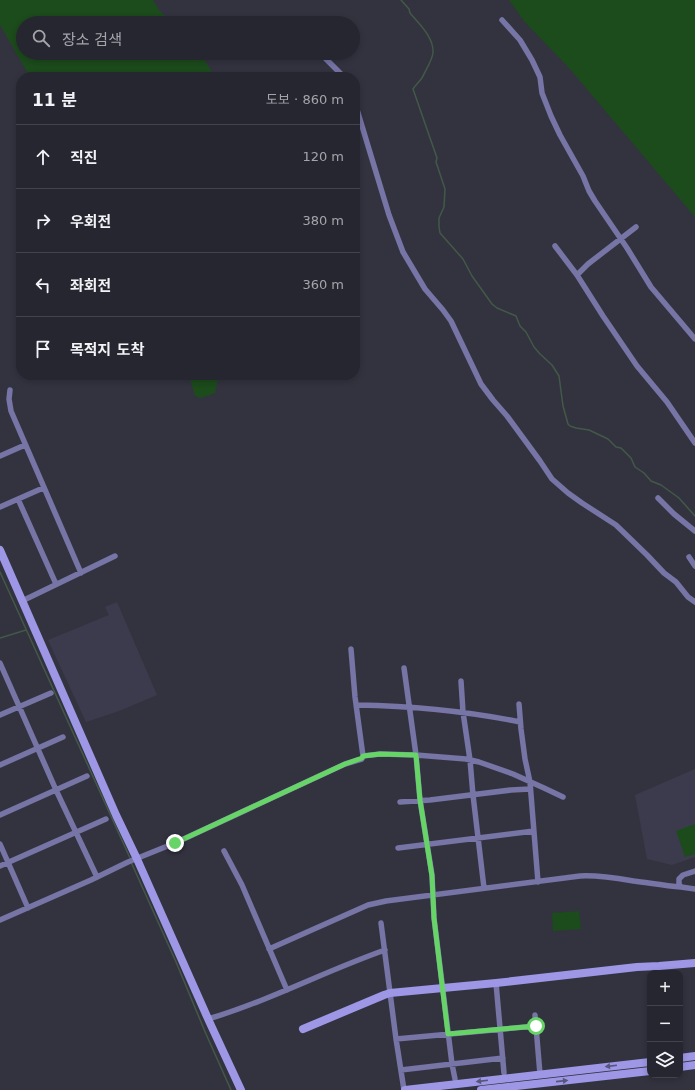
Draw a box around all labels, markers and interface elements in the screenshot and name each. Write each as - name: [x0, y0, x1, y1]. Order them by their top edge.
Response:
- search box: [16, 16, 360, 60]
- icon: search: [30, 27, 52, 49]
- text: 장소 검색: [62, 31, 122, 49]
- text: 11 분: [32, 90, 77, 110]
- text: 도보 · 860 m: [266, 92, 344, 107]
- icon: ahead: [32, 146, 54, 168]
- text: 직진: [70, 149, 98, 167]
- text: 120 m: [302, 149, 344, 164]
- icon: right: [32, 210, 54, 232]
- text: 우회전: [70, 213, 111, 231]
- text: 380 m: [302, 213, 344, 228]
- icon: left: [32, 274, 54, 296]
- text: 좌회전: [70, 277, 111, 295]
- text: 360 m: [302, 277, 344, 292]
- icon: arrive: [32, 338, 54, 360]
- text: 목적지 도착: [70, 341, 144, 359]
- route end: [166, 834, 184, 852]
- map controls: [647, 970, 683, 1078]
- button: +: [647, 970, 683, 1006]
- button: −: [647, 1006, 683, 1042]
- route start: [527, 1017, 545, 1035]
- button: layers: [647, 1042, 683, 1078]
- one-way arrow: [605, 1063, 617, 1069]
- one-way arrow: [476, 1078, 488, 1084]
- one-way arrow: [556, 1078, 568, 1084]

